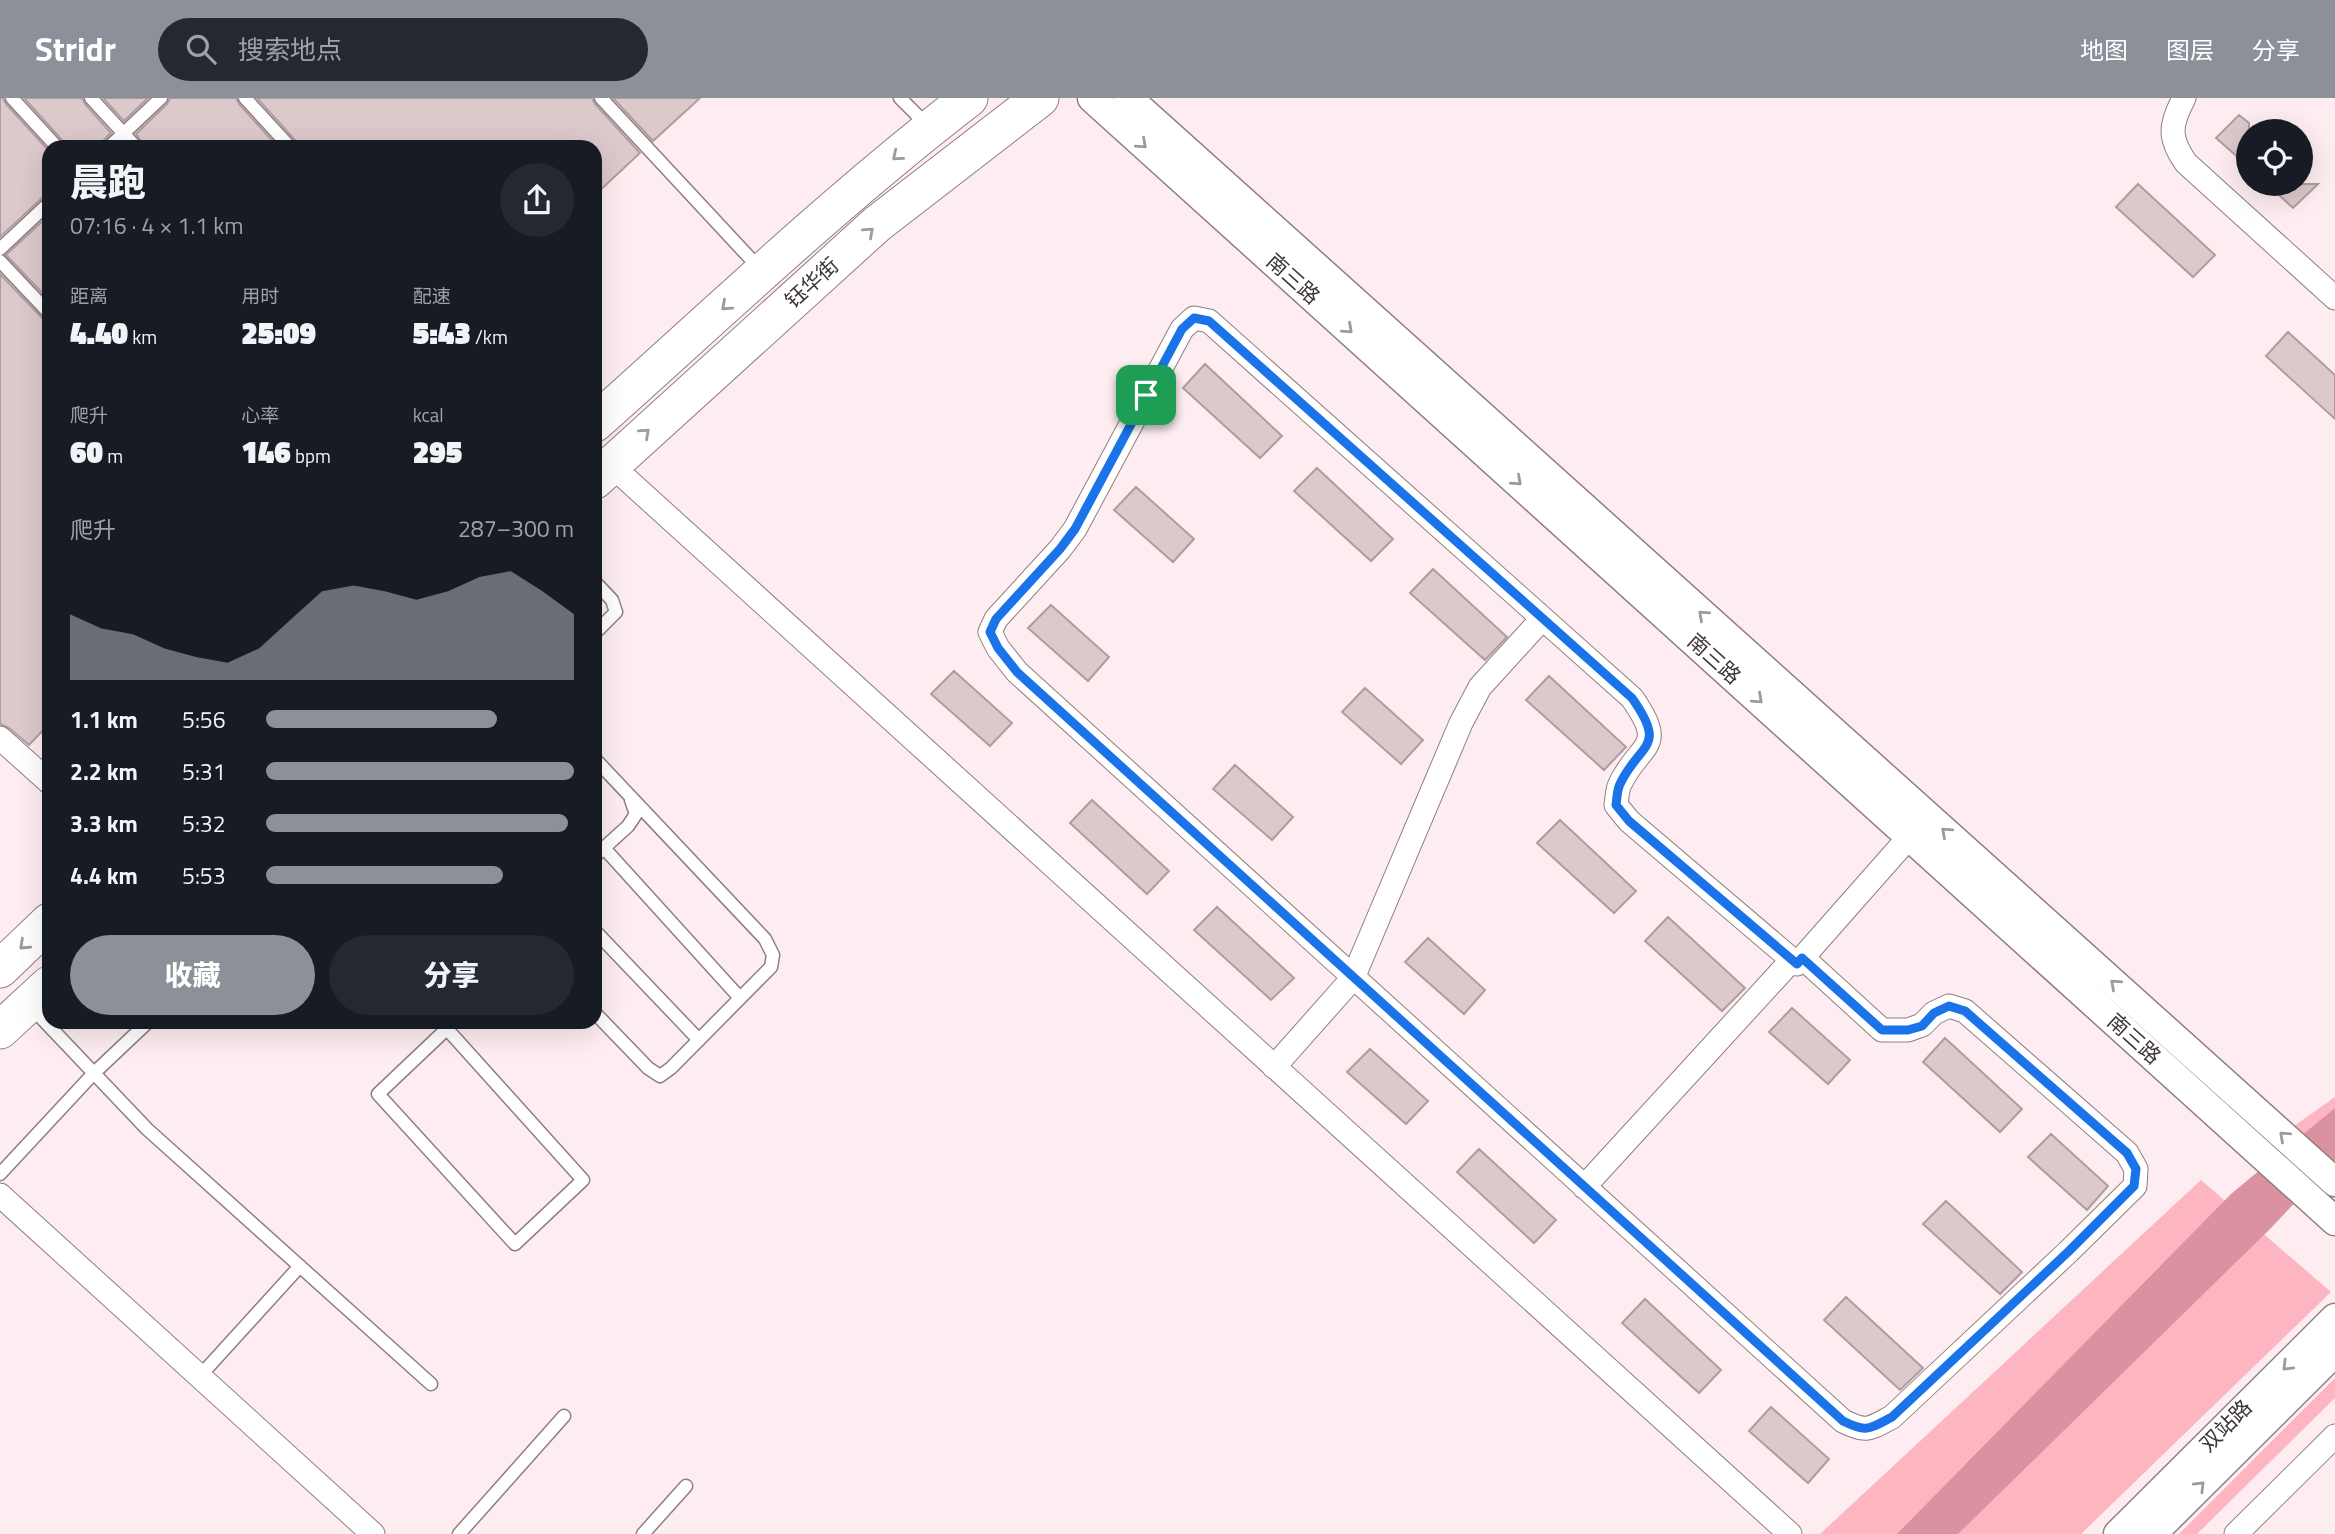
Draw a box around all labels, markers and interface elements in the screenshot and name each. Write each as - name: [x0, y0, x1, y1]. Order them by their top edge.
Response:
- search box: [158, 18, 648, 81]
- text: Stridr: [35, 24, 116, 74]
- icon: search: [182, 30, 220, 68]
- text: 搜索地点: [238, 30, 342, 69]
- text: 地图: [2080, 32, 2128, 68]
- text: 图层: [2166, 32, 2214, 68]
- text: 分享: [2252, 32, 2300, 68]
- map controls: [2236, 119, 2313, 196]
- button: locate: [2236, 119, 2313, 196]
- one-way arrow: [1134, 135, 1147, 148]
- one-way arrow: [893, 148, 906, 160]
- text: 晨跑: [70, 153, 146, 211]
- button: share: [500, 163, 574, 237]
- text: 07:16 · 4 × 1.1 km: [70, 208, 244, 243]
- one-way arrow: [860, 227, 873, 240]
- street label: 南三路: [1260, 245, 1328, 311]
- street label: 钰华街: [777, 249, 845, 315]
- text: 距离: [70, 281, 108, 310]
- text: 用时: [241, 281, 279, 310]
- text: 配速: [413, 281, 451, 310]
- one-way arrow: [721, 298, 734, 310]
- text: 4.40: [70, 310, 128, 356]
- text: 25:09: [241, 310, 316, 356]
- text: 5:43: [413, 310, 471, 356]
- one-way arrow: [1340, 321, 1353, 333]
- text: km: [128, 322, 157, 351]
- text: /km: [471, 322, 508, 351]
- pin: [1116, 365, 1176, 425]
- icon: arrive: [1127, 376, 1165, 414]
- text: 爬升: [70, 400, 108, 429]
- text: 心率: [241, 400, 279, 429]
- text: kcal: [413, 400, 444, 429]
- text: 60: [70, 429, 103, 475]
- text: 146: [241, 429, 291, 475]
- text: 295: [413, 429, 462, 475]
- one-way arrow: [637, 429, 650, 442]
- text: m: [103, 441, 123, 470]
- text: bpm: [291, 441, 331, 470]
- one-way arrow: [1509, 473, 1522, 485]
- text: 287–300 m: [458, 511, 574, 546]
- text: 爬升: [70, 512, 116, 547]
- one-way arrow: [1699, 610, 1712, 623]
- street label: 南三路: [1681, 625, 1749, 691]
- one-way arrow: [1750, 691, 1763, 703]
- text: 1.1 km: [70, 702, 138, 737]
- text: 5:56: [182, 702, 226, 737]
- text: 2.2 km: [70, 754, 138, 789]
- text: 5:31: [182, 754, 226, 789]
- text: 3.3 km: [70, 806, 138, 841]
- text: 5:32: [182, 806, 226, 841]
- one-way arrow: [1941, 828, 1954, 840]
- text: 4.4 km: [70, 858, 138, 893]
- text: 5:53: [182, 858, 226, 893]
- button: 收藏: [70, 935, 315, 1015]
- button: 分享: [329, 935, 574, 1015]
- one-way arrow: [20, 937, 33, 950]
- one-way arrow: [2110, 980, 2123, 992]
- street label: 南三路: [2101, 1005, 2169, 1071]
- one-way arrow: [2279, 1132, 2292, 1144]
- one-way arrow: [2282, 1358, 2295, 1371]
- street label: 双站路: [2192, 1392, 2259, 1459]
- one-way arrow: [2192, 1482, 2204, 1494]

